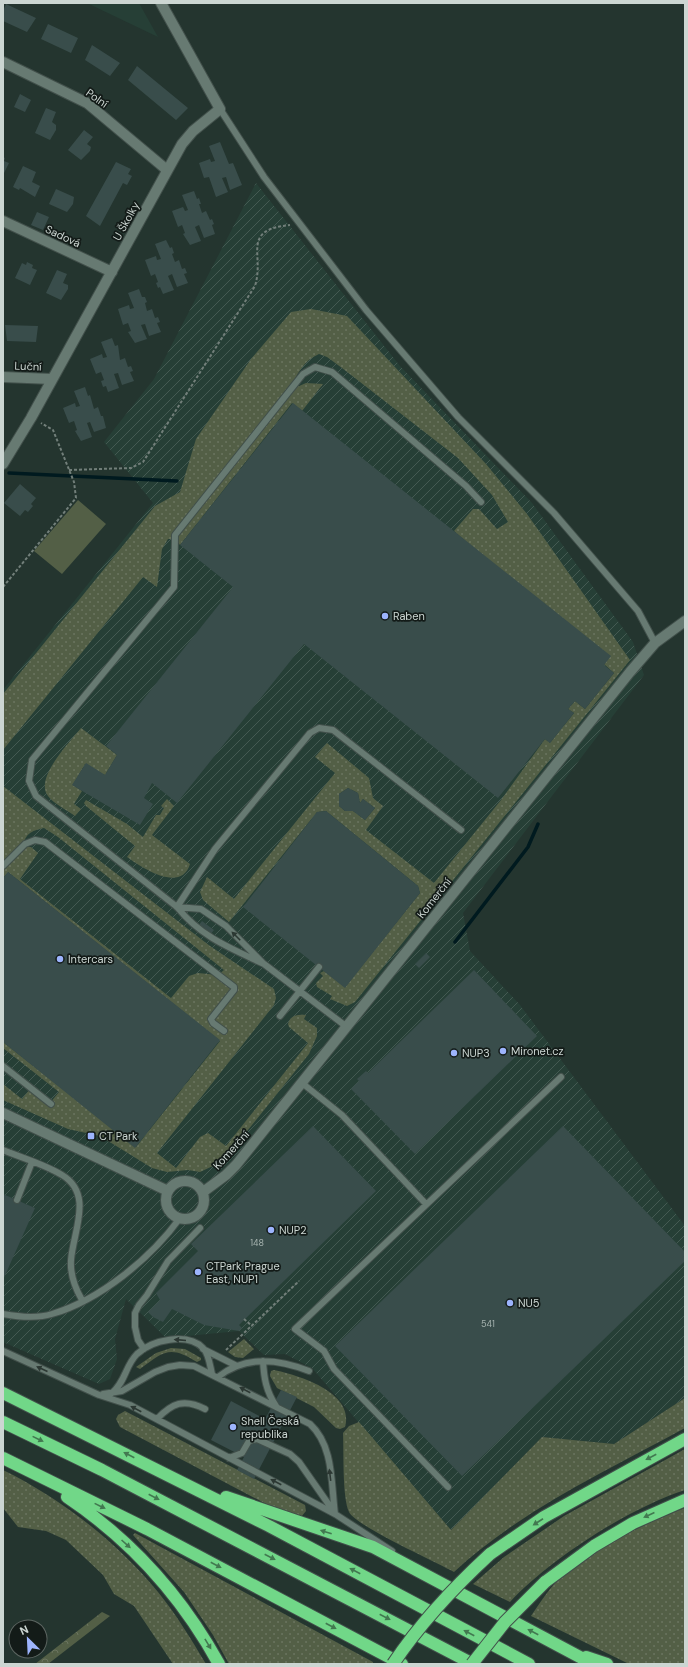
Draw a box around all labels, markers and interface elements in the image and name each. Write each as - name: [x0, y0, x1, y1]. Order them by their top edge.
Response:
- street label: Polní: [83, 85, 111, 111]
- street label: U Školky: [110, 199, 142, 243]
- street label: Sadová: [43, 222, 83, 250]
- street label: Luční: [14, 359, 42, 373]
- place label: Raben: [393, 609, 425, 623]
- marker: Raben: [380, 611, 390, 621]
- street label: Komerční: [414, 875, 454, 921]
- one-way arrow: [232, 931, 241, 941]
- place label: Intercars: [68, 952, 113, 966]
- marker: Intercars: [55, 954, 65, 964]
- place label: Mironet.cz: [511, 1044, 563, 1058]
- place label: NUP3: [462, 1046, 490, 1060]
- marker: Mironet.cz: [498, 1046, 508, 1056]
- marker: NUP3: [449, 1048, 459, 1058]
- street label: Komerční: [210, 1127, 252, 1172]
- place label: CT Park: [99, 1129, 138, 1143]
- marker: CT Park: [86, 1131, 96, 1141]
- place label: NUP2: [279, 1223, 307, 1237]
- marker: NUP2: [266, 1225, 276, 1235]
- house number: 148: [250, 1237, 264, 1249]
- place label: CTPark Prague East, NUP1: [206, 1259, 280, 1286]
- marker: CTPark Prague East, NUP1: [193, 1267, 203, 1277]
- place label: NU5: [518, 1296, 540, 1310]
- marker: NU5: [505, 1298, 515, 1308]
- house number: 541: [481, 1318, 495, 1330]
- one-way arrow: [174, 1337, 186, 1344]
- one-way arrow: [36, 1366, 48, 1372]
- one-way arrow: [239, 1387, 250, 1394]
- one-way arrow: [130, 1405, 142, 1412]
- place label: Shell Česká republika: [241, 1414, 299, 1441]
- marker: Shell Česká republika: [228, 1422, 238, 1432]
- one-way arrow: [32, 1436, 44, 1442]
- one-way arrow: [123, 1452, 134, 1458]
- one-way arrow: [645, 1454, 656, 1461]
- one-way arrow: [327, 1469, 333, 1481]
- one-way arrow: [270, 1479, 282, 1486]
- one-way arrow: [149, 1494, 160, 1501]
- one-way arrow: [94, 1503, 106, 1510]
- one-way arrow: [644, 1512, 655, 1518]
- one-way arrow: [533, 1518, 543, 1526]
- one-way arrow: [320, 1529, 332, 1535]
- one-way arrow: [121, 1540, 131, 1549]
- one-way arrow: [264, 1554, 275, 1561]
- one-way arrow: [210, 1562, 222, 1569]
- one-way arrow: [349, 1568, 360, 1575]
- one-way arrow: [379, 1614, 391, 1621]
- north arrow: [8, 1619, 48, 1659]
- text: N: [17, 1622, 30, 1638]
- one-way arrow: [325, 1623, 337, 1630]
- one-way arrow: [464, 1629, 475, 1636]
- one-way arrow: [527, 1629, 539, 1636]
- one-way arrow: [205, 1638, 212, 1650]

